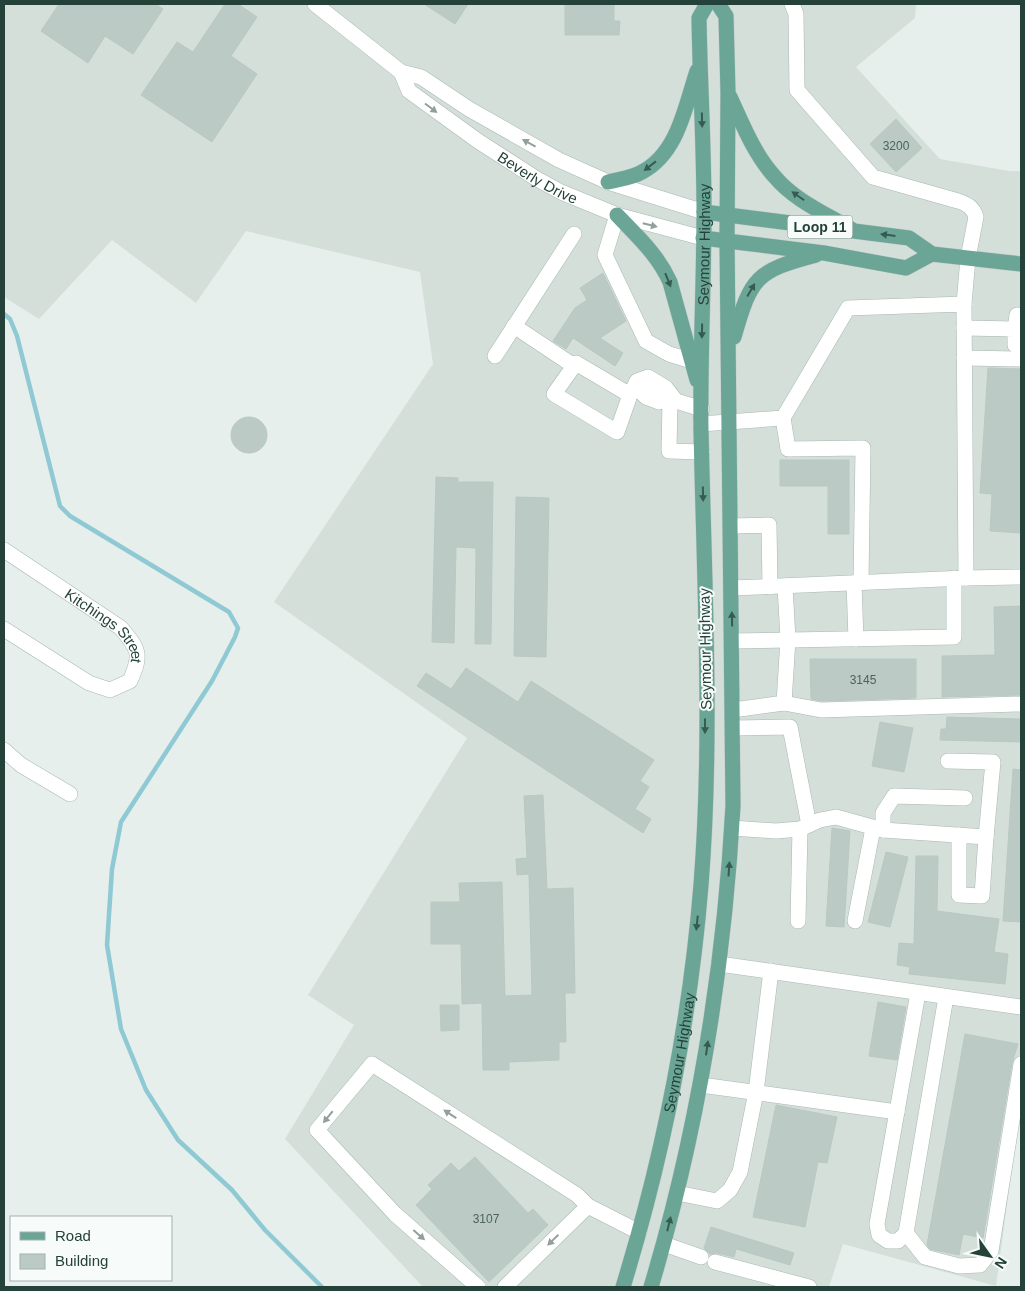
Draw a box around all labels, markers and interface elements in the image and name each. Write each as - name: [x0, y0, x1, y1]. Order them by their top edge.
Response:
- one-way arrow: [424, 103, 438, 113]
- one-way arrow: [698, 113, 706, 129]
- one-way arrow: [522, 139, 537, 147]
- house number: 3200: [883, 139, 910, 153]
- street label: Beverly Drive: [495, 148, 580, 206]
- one-way arrow: [644, 161, 657, 171]
- street label: Seymour Highway: [694, 183, 713, 306]
- one-way arrow: [791, 191, 805, 201]
- road number: Loop 11: [788, 216, 852, 238]
- one-way arrow: [643, 221, 658, 229]
- one-way arrow: [880, 231, 896, 239]
- one-way arrow: [665, 272, 673, 287]
- one-way arrow: [746, 283, 755, 296]
- one-way arrow: [698, 323, 706, 339]
- one-way arrow: [699, 486, 707, 502]
- street label: Kitchings Street: [62, 585, 146, 665]
- street label: Seymour Highway: [695, 588, 715, 710]
- one-way arrow: [728, 611, 736, 627]
- house number: 3145: [850, 673, 877, 687]
- one-way arrow: [701, 718, 709, 734]
- one-way arrow: [725, 861, 733, 877]
- one-way arrow: [693, 916, 701, 932]
- street label: Seymour Highway: [660, 991, 698, 1114]
- one-way arrow: [703, 1039, 711, 1055]
- one-way arrow: [444, 1109, 457, 1119]
- one-way arrow: [322, 1110, 333, 1123]
- house number: 3107: [473, 1212, 500, 1226]
- legend: [10, 1216, 172, 1281]
- one-way arrow: [665, 1216, 673, 1231]
- text: Road: [55, 1227, 91, 1244]
- one-way arrow: [412, 1229, 425, 1240]
- north arrow: [965, 1231, 1015, 1281]
- one-way arrow: [547, 1234, 559, 1246]
- text: Building: [55, 1252, 108, 1269]
- text: N: [991, 1254, 1010, 1272]

